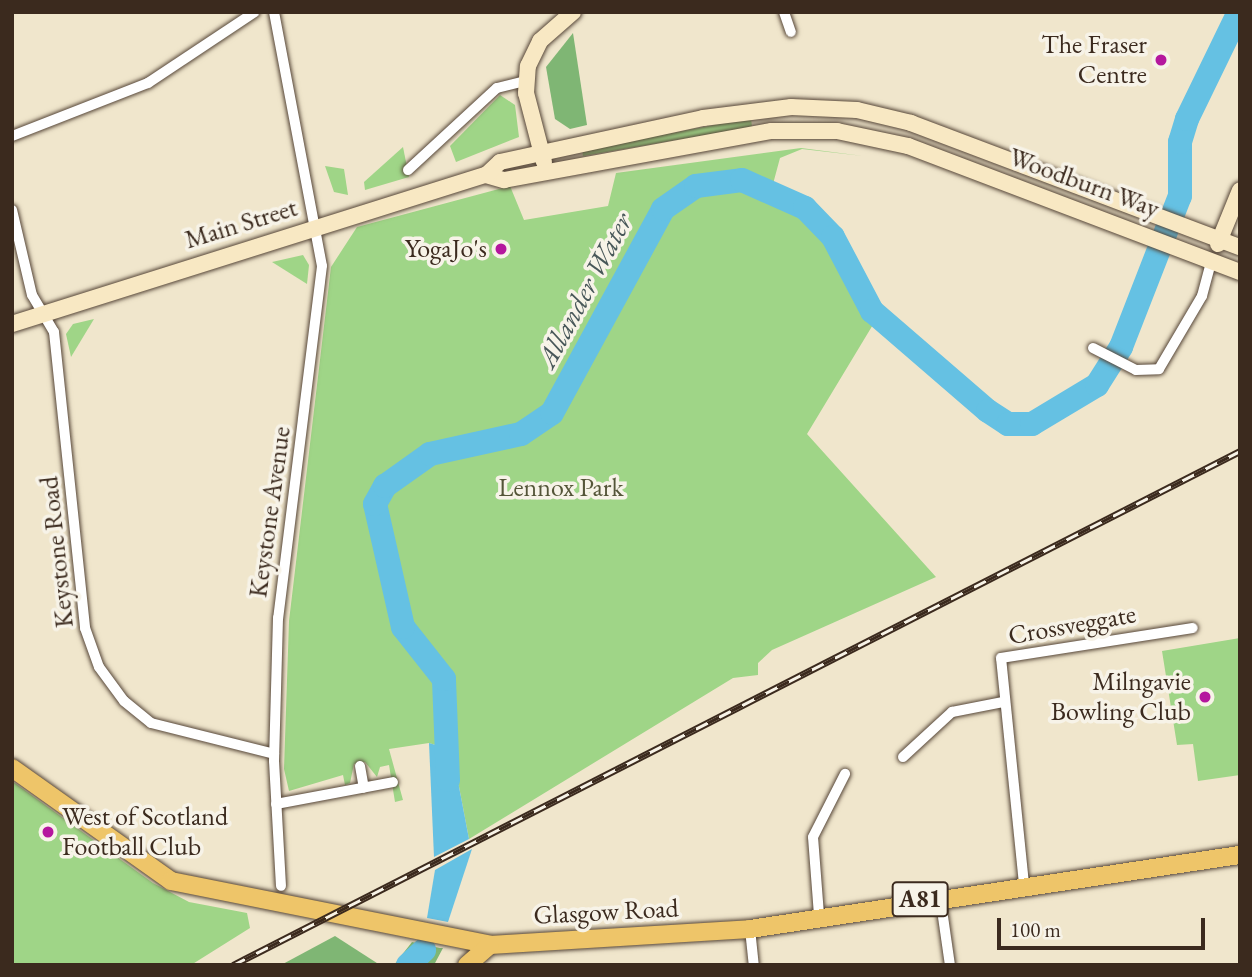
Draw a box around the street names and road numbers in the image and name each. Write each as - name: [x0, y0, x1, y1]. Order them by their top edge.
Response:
- street label: Woodburn Way: [1005, 141, 1163, 225]
- street label: Main Street: [181, 192, 301, 256]
- street label: Keystone Avenue: [243, 424, 297, 600]
- street label: Keystone Road: [34, 475, 80, 629]
- street label: Crossveggate: [1006, 598, 1138, 652]
- road number: A81: [890, 878, 950, 919]
- street label: Glasgow Road: [533, 893, 679, 931]

